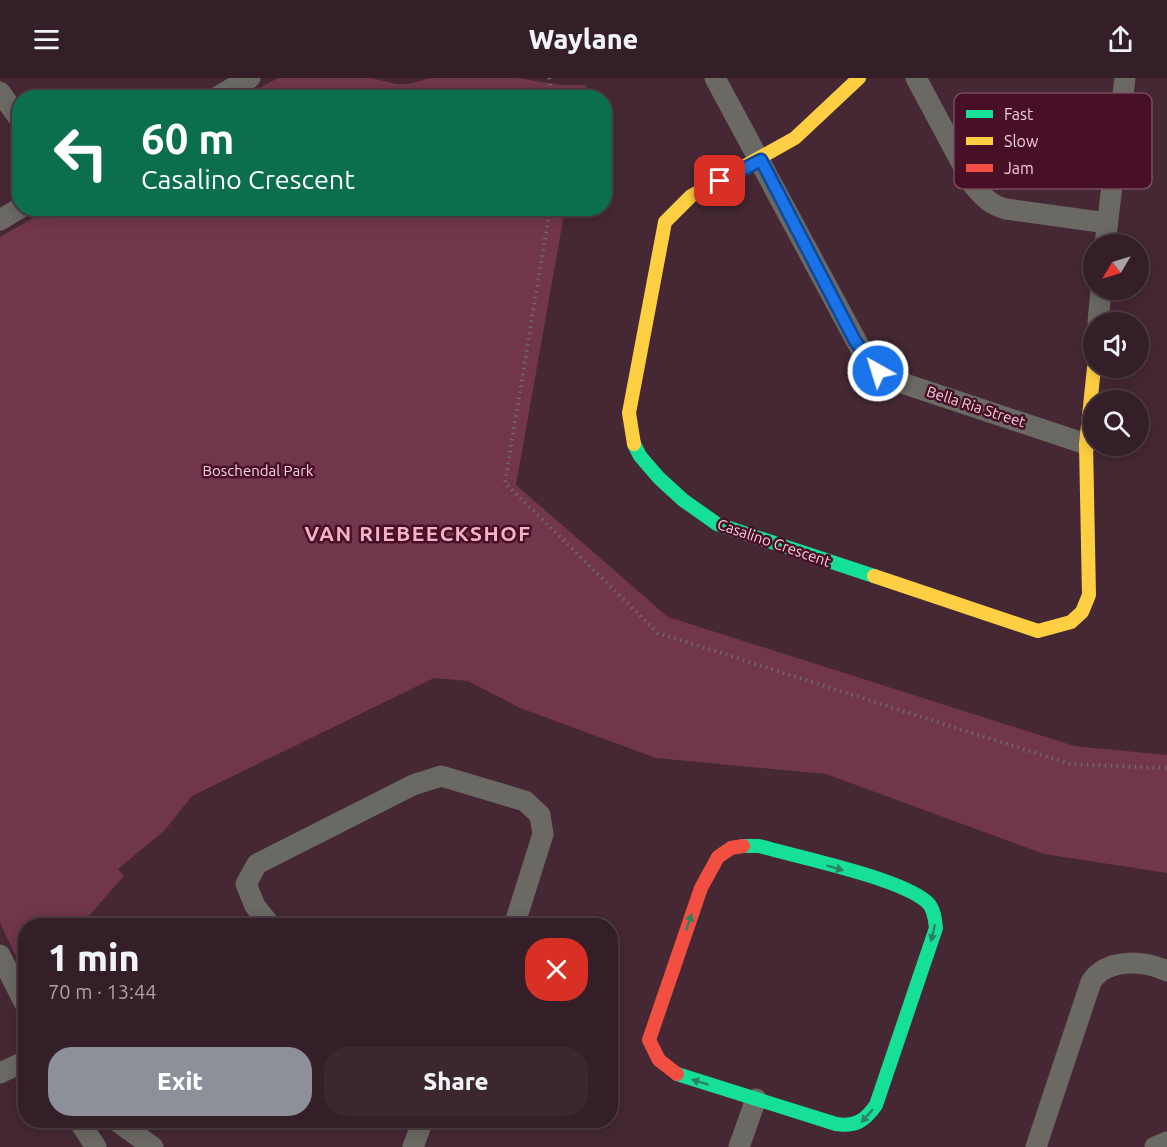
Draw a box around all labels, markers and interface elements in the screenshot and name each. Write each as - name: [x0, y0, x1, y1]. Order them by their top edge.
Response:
- icon: menu: [30, 23, 63, 56]
- icon: share: [1104, 23, 1137, 56]
- text: Waylane: [529, 24, 638, 54]
- legend: [954, 93, 1152, 189]
- text: Fast: [1004, 105, 1034, 123]
- icon: left: [42, 114, 120, 192]
- text: 60 m: [141, 115, 235, 162]
- text: Slow: [1004, 132, 1039, 150]
- pin: [694, 155, 745, 206]
- text: Jam: [1004, 159, 1034, 177]
- text: Casalino Crescent: [141, 164, 355, 194]
- icon: arrive: [703, 164, 736, 197]
- north arrow: [1083, 234, 1149, 300]
- map controls: [1083, 234, 1149, 456]
- button: sound: [1083, 312, 1149, 378]
- position arrow: [846, 339, 910, 403]
- street label: Bella Ria Street: [925, 383, 1028, 431]
- button: search: [1083, 390, 1149, 456]
- park label: Boschendal Park: [203, 462, 314, 479]
- street label: Casalino Crescent: [715, 515, 833, 570]
- district label: VAN RIEBEECKSHOF: [304, 521, 532, 545]
- one-way arrow: [826, 864, 844, 873]
- one-way arrow: [685, 913, 694, 931]
- one-way arrow: [928, 924, 937, 943]
- text: 1 min: [48, 937, 140, 978]
- button: close: [525, 938, 588, 1001]
- text: 70 m · 13:44: [48, 980, 157, 1003]
- button: Exit: [48, 1047, 312, 1116]
- button: Share: [324, 1047, 588, 1116]
- one-way arrow: [691, 1077, 709, 1086]
- one-way arrow: [861, 1108, 874, 1123]

